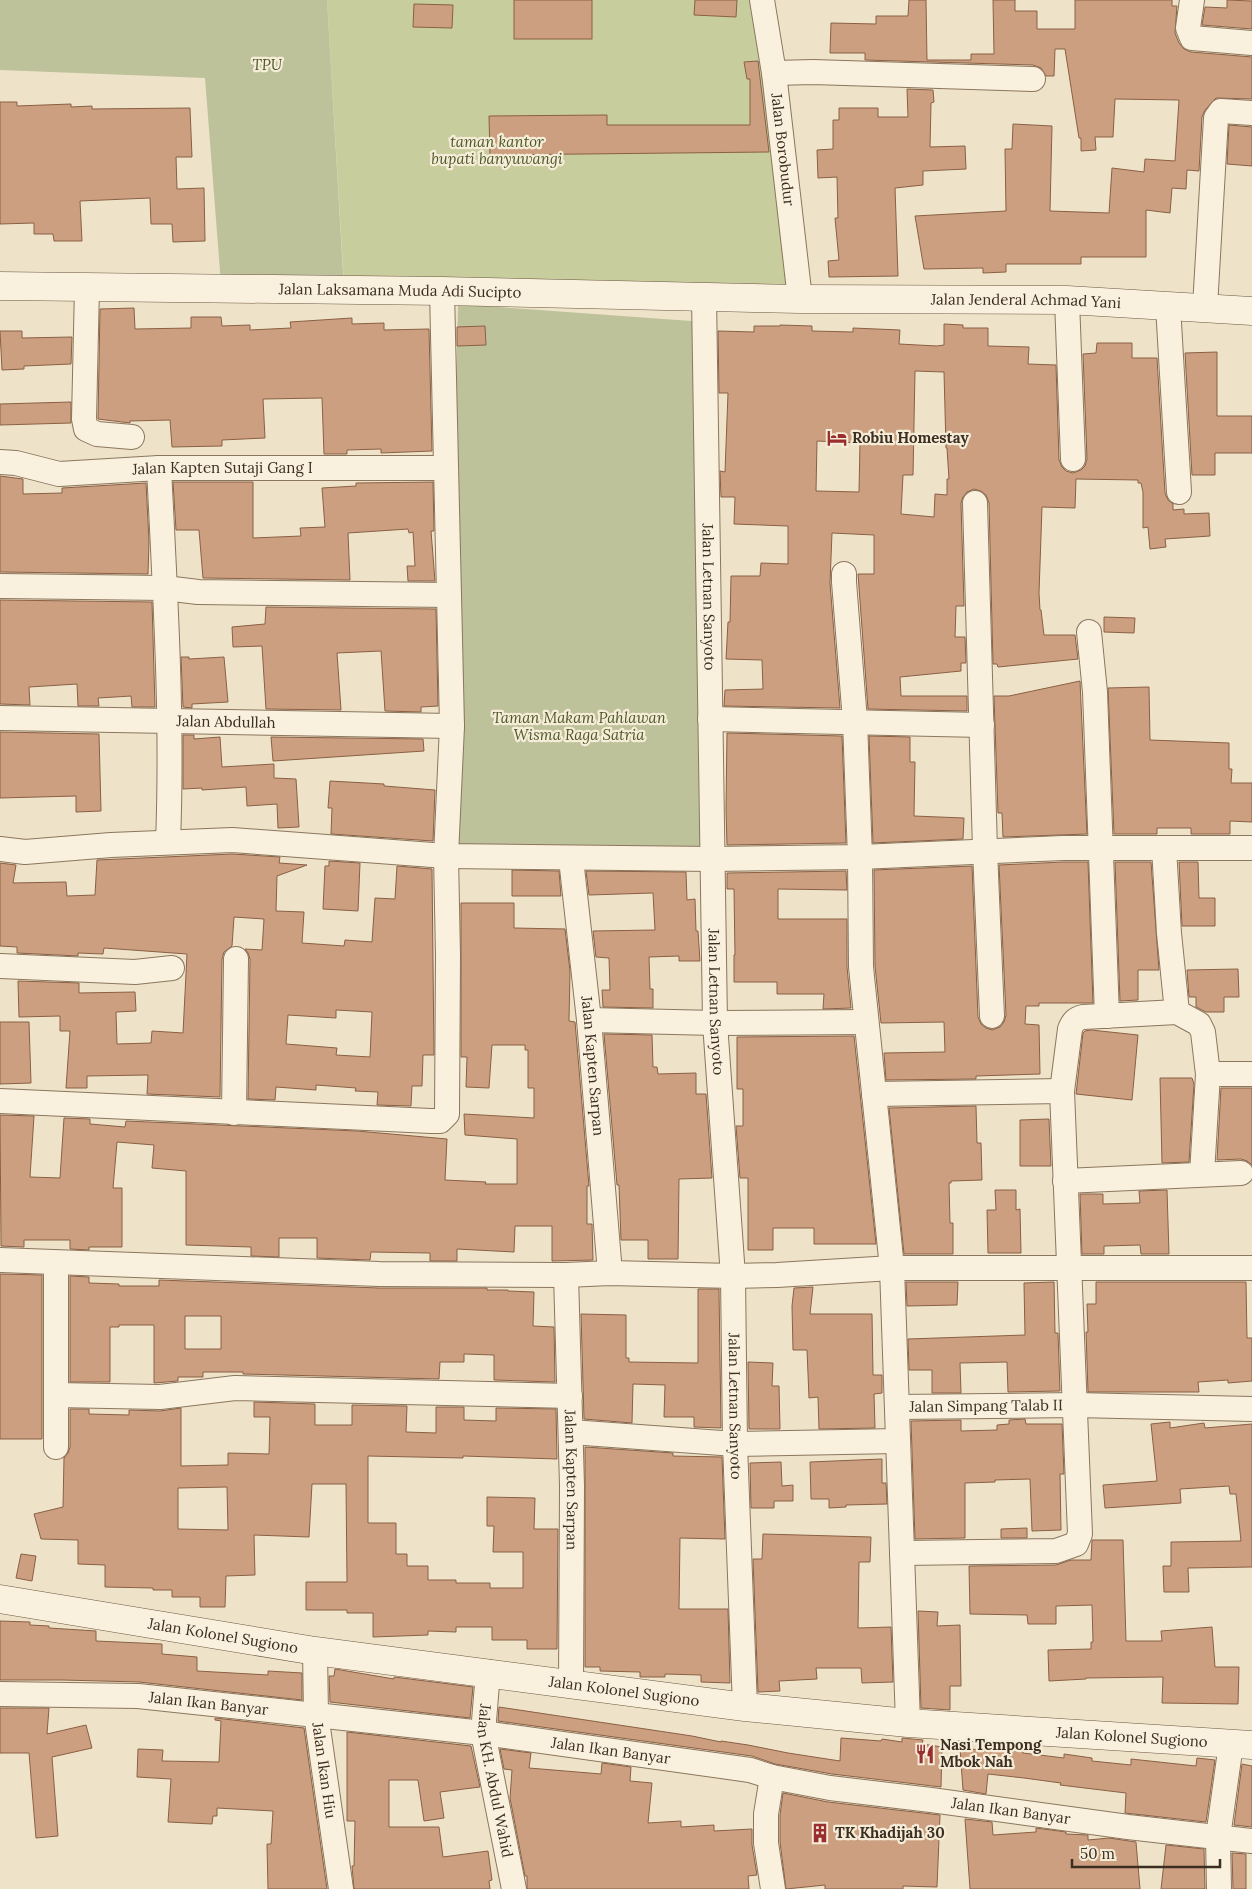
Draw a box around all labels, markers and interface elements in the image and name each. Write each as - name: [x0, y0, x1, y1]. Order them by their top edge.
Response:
- park label: TPU: [252, 55, 283, 74]
- street label: Jalan Borobudur: [767, 91, 799, 207]
- park label: taman kantor bupati banyuwangi: [431, 132, 563, 168]
- street label: Jalan Laksamana Muda Adi Sucipto: [278, 279, 522, 302]
- street label: Jalan Jenderal Achmad Yani: [930, 289, 1122, 312]
- hotel icon: Robiu Homestay: [826, 427, 848, 449]
- place label: Robiu Homestay: [852, 428, 969, 447]
- street label: Jalan Kapten Sutaji Gang I: [131, 458, 313, 479]
- street label: Jalan Letnan Sanyoto: [698, 522, 720, 671]
- park label: Taman Makam Pahlawan Wisma Raga Satria: [492, 708, 667, 744]
- street label: Jalan Abdullah: [175, 711, 276, 732]
- street label: Jalan Letnan Sanyoto: [705, 927, 729, 1076]
- street label: Jalan Kapten Sarpan: [577, 994, 609, 1137]
- street label: Jalan Letnan Sanyoto: [725, 1332, 746, 1480]
- street label: Jalan Simpang Talab II: [908, 1395, 1063, 1416]
- street label: Jalan Kapten Sarpan: [561, 1408, 582, 1550]
- street label: Jalan Kolonel Sugiono: [146, 1613, 300, 1657]
- street label: Jalan Kolonel Sugiono: [547, 1671, 701, 1710]
- street label: Jalan Ikan Banyar: [147, 1687, 270, 1719]
- street label: Jalan KH. Abdul Wahid: [473, 1702, 518, 1859]
- street label: Jalan Ikan Hiu: [308, 1720, 341, 1820]
- street label: Jalan Kolonel Sugiono: [1054, 1722, 1209, 1751]
- street label: Jalan Ikan Banyar: [549, 1732, 672, 1768]
- place label: Nasi Tempong Mbok Nah: [940, 1735, 1042, 1771]
- restaurant icon: Nasi Tempong Mbok Nah: [914, 1743, 936, 1765]
- street label: Jalan Ikan Banyar: [949, 1793, 1072, 1828]
- building icon: TK Khadijah 30: [809, 1822, 831, 1844]
- place label: TK Khadijah 30: [835, 1823, 945, 1842]
- scale bar: [1072, 1836, 1220, 1868]
- text: 50 m: [1080, 1844, 1115, 1863]

